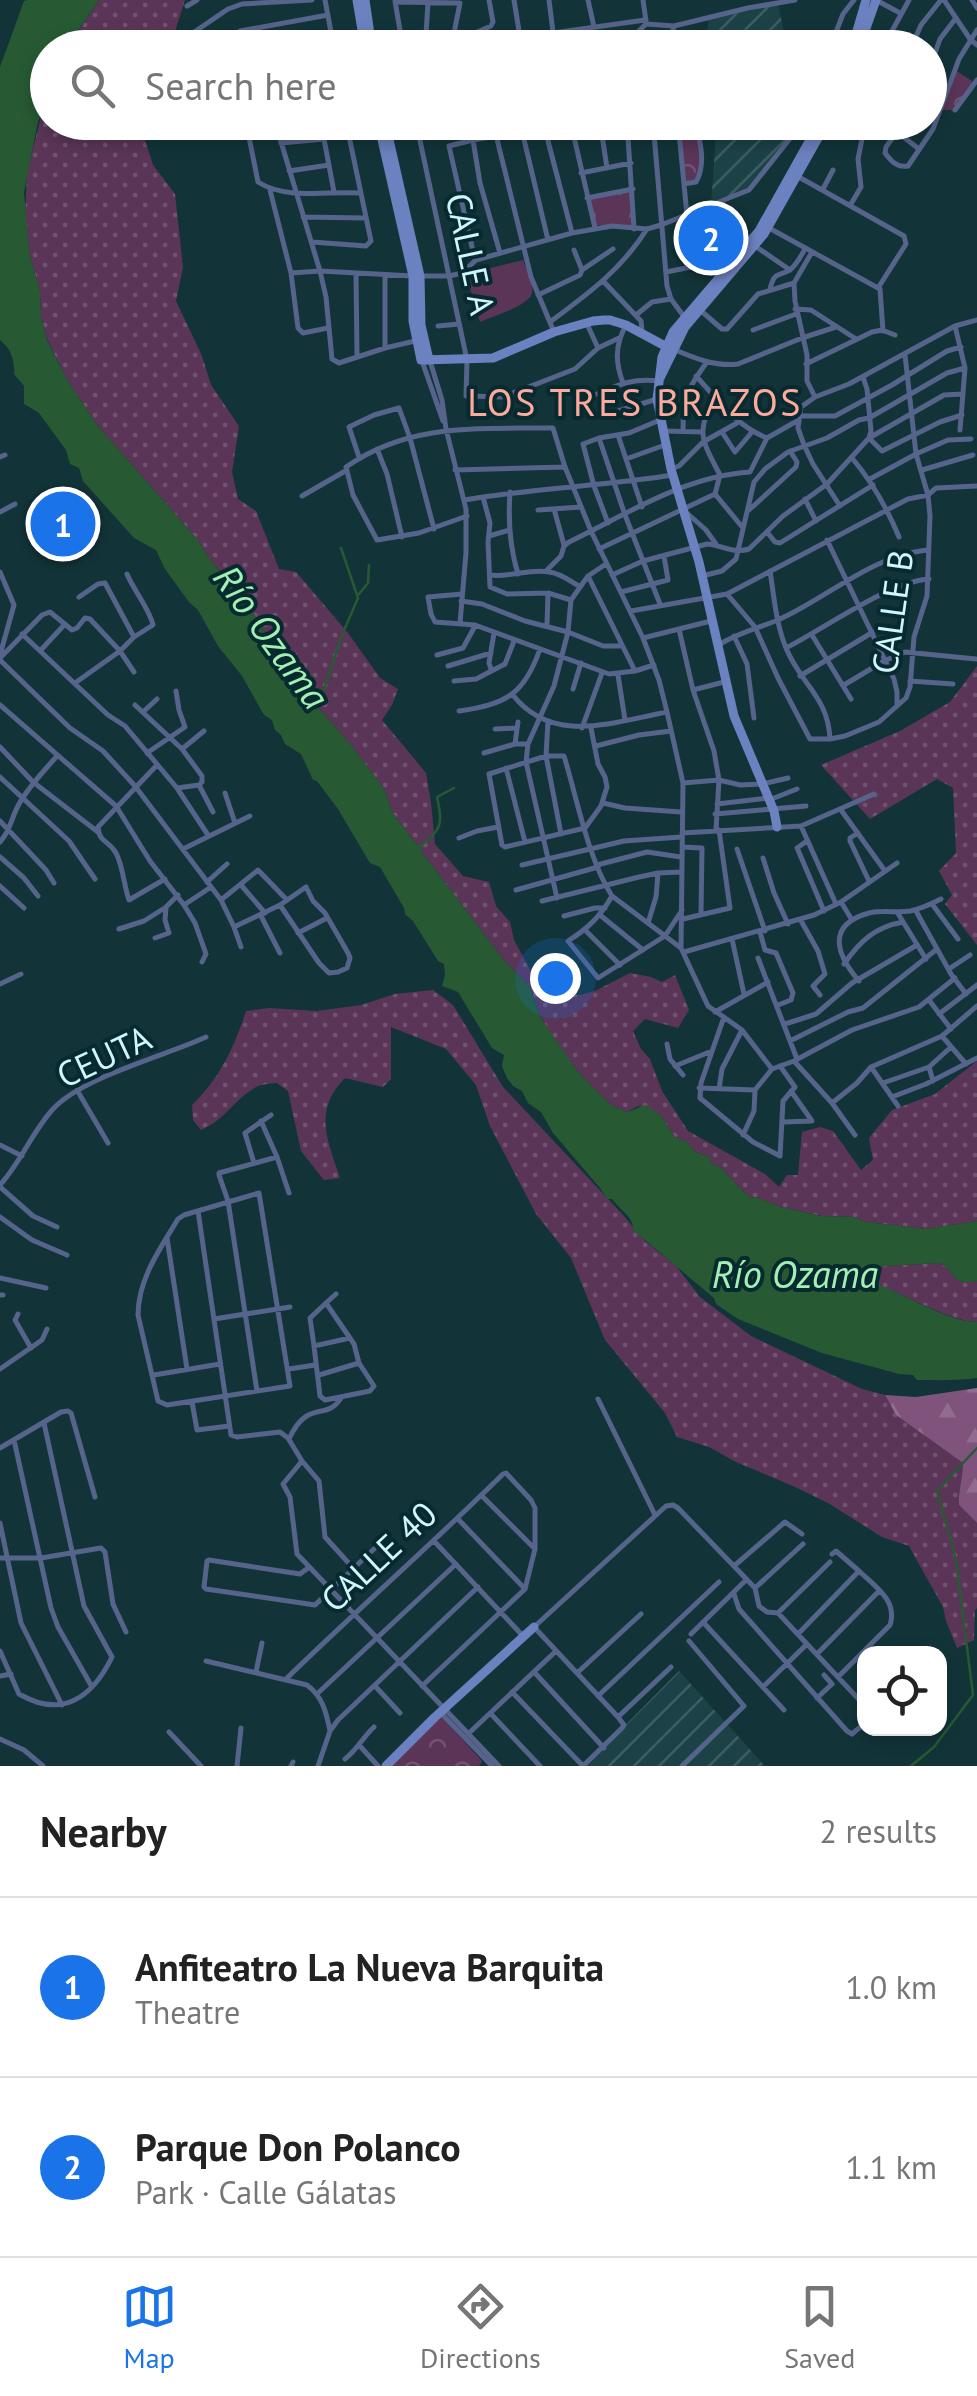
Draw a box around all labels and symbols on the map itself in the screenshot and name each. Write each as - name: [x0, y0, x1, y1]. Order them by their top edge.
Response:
- street label: CALLE A: [436, 189, 506, 319]
- pin: 2: [678, 200, 744, 276]
- district label: LOS TRES BRAZOS: [467, 377, 803, 426]
- pin: 1: [30, 486, 96, 562]
- street label: CALLE B: [861, 547, 923, 677]
- water label: Río Ozama: [204, 554, 341, 718]
- your location: [530, 953, 581, 1004]
- street label: CEUTA: [49, 1014, 159, 1098]
- water label: Río Ozama: [712, 1249, 879, 1298]
- street label: CALLE 40: [311, 1491, 446, 1621]

